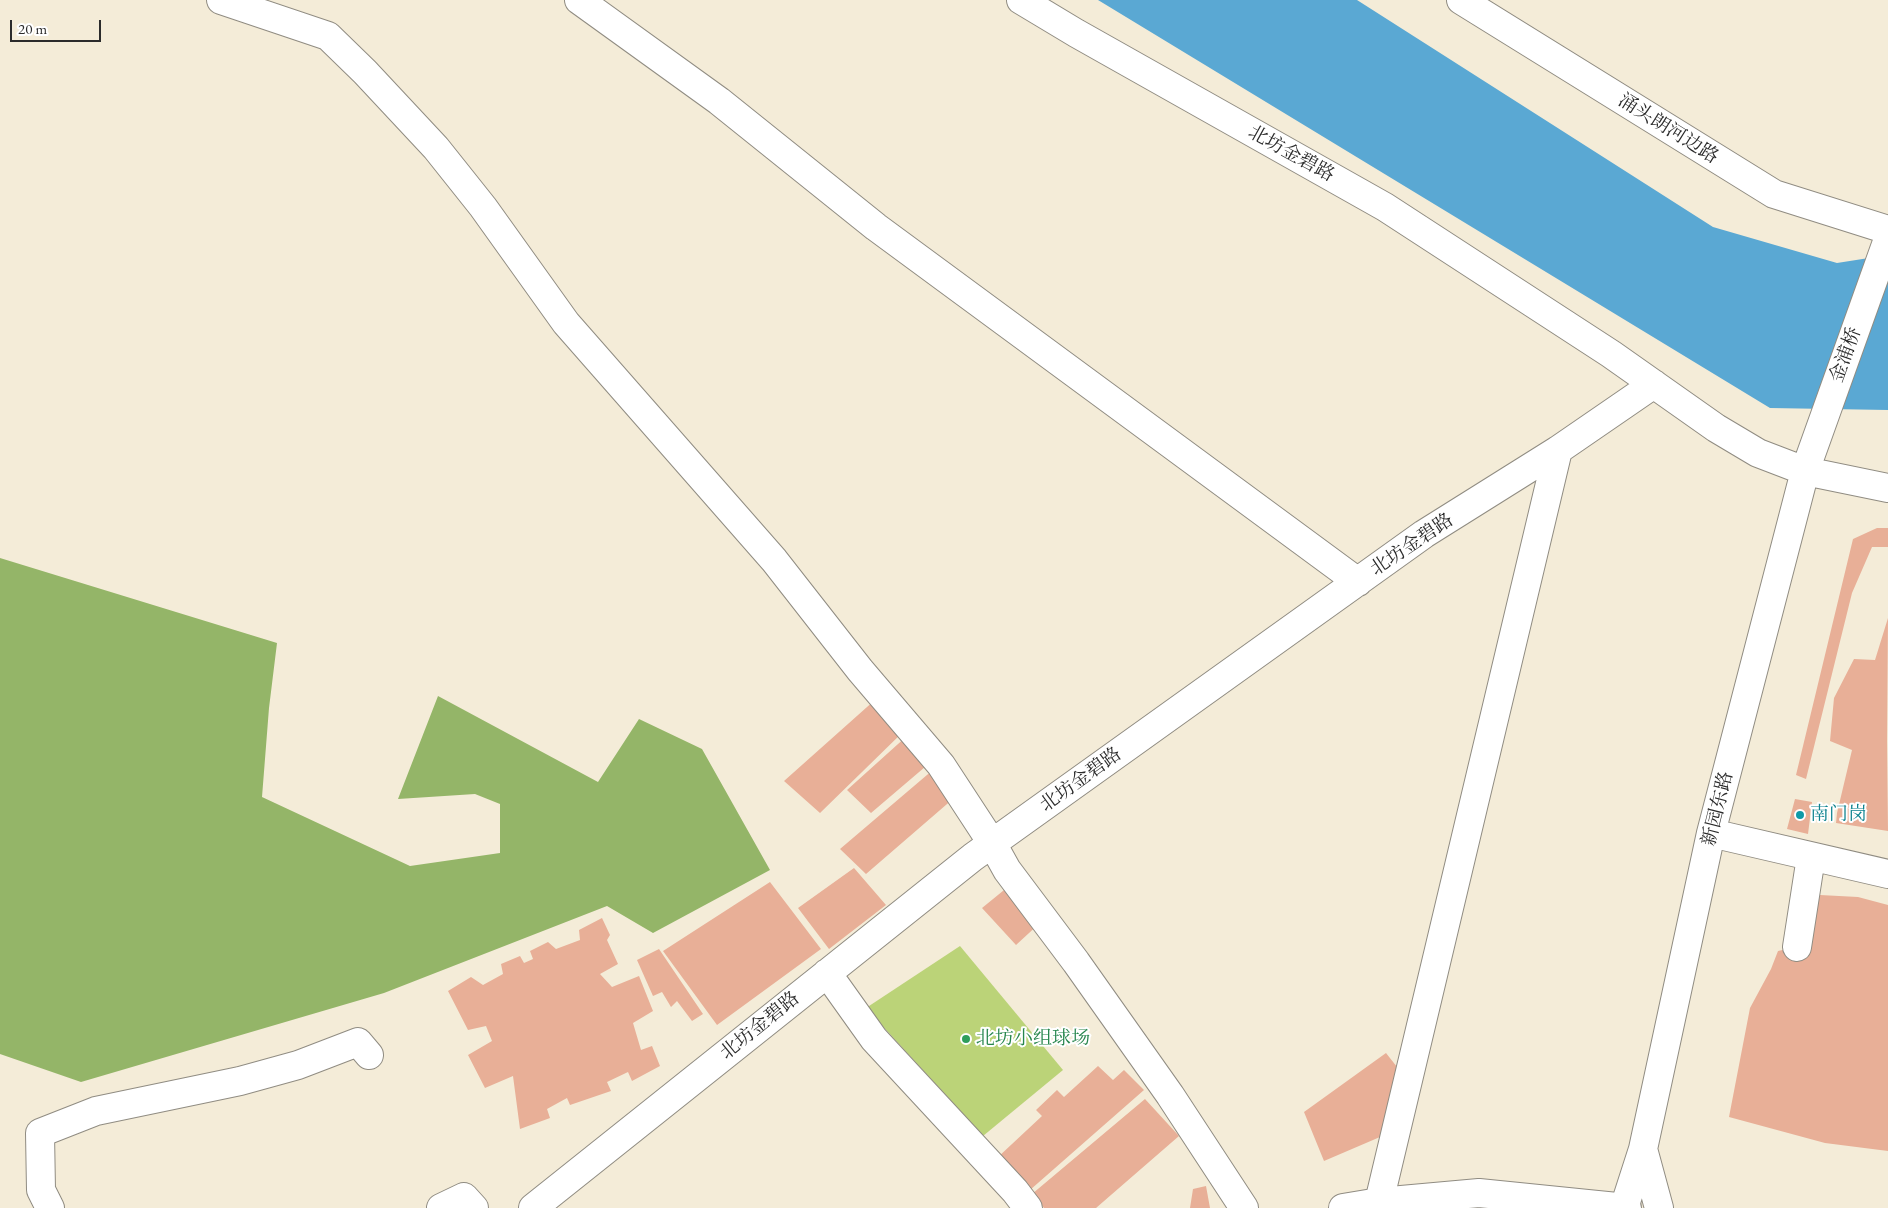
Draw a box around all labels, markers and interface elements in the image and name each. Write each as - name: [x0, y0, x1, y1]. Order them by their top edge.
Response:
- scale bar: [12, 10, 104, 42]
- text: 20 m: [18, 19, 47, 38]
- street label: 涌头朗河边路: [1614, 89, 1722, 169]
- street label: 北坊金碧路: [1244, 121, 1338, 187]
- street label: 金浦桥: [1826, 324, 1866, 386]
- street label: 北坊金碧路: [1366, 509, 1458, 581]
- street label: 北坊金碧路: [1036, 743, 1126, 817]
- street label: 新园东路: [1698, 769, 1738, 849]
- place label: 南门岗: [1810, 804, 1867, 826]
- marker: 南门岗: [1794, 809, 1806, 821]
- street label: 北坊金碧路: [716, 987, 804, 1065]
- place label: 北坊小组球场: [976, 1028, 1090, 1050]
- marker: 北坊小组球场: [960, 1033, 972, 1045]

